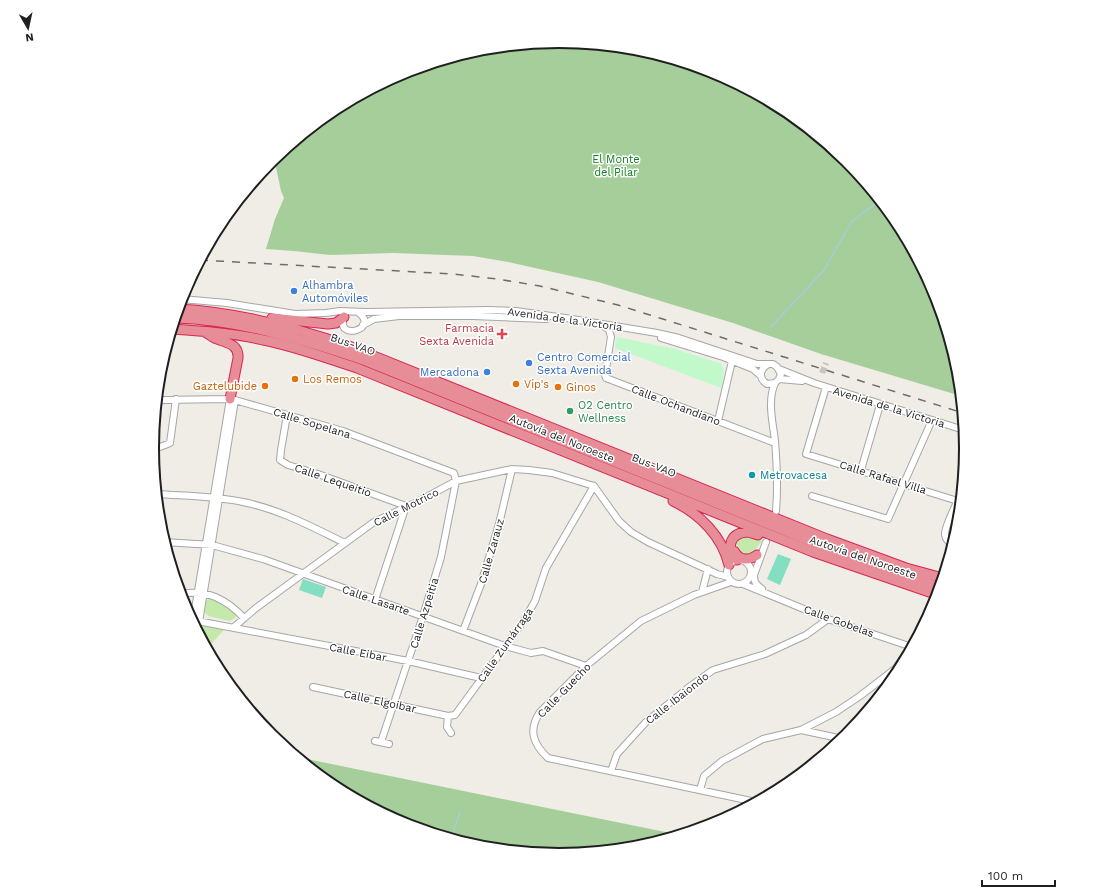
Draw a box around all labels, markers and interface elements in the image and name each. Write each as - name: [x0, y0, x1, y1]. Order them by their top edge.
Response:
- north arrow: [8, 8, 48, 48]
- text: N: [24, 30, 35, 44]
- park label: El Monte del Pilar: [592, 153, 640, 179]
- place label: Alhambra Automóviles: [302, 279, 369, 305]
- marker: Alhambra Automóviles: [289, 286, 299, 296]
- street label: Avenida de la Victoria: [507, 305, 623, 334]
- place label: Farmacia Sexta Avenida: [419, 322, 494, 348]
- marker: Farmacia Sexta Avenida: [497, 329, 507, 339]
- street label: Bus-VAO: [329, 331, 377, 358]
- place label: Centro Comercial Sexta Avenida: [537, 351, 631, 377]
- marker: Centro Comercial Sexta Avenida: [524, 358, 534, 368]
- place label: Mercadona: [420, 366, 479, 379]
- marker: Mercadona: [482, 367, 492, 377]
- place label: Los Remos: [303, 373, 362, 386]
- marker: Los Remos: [290, 374, 300, 384]
- place label: Vip's: [524, 378, 549, 391]
- marker: Vip's: [511, 379, 521, 389]
- place label: Gaztelubide: [193, 380, 257, 393]
- marker: Gaztelubide: [260, 381, 270, 391]
- place label: Ginos: [566, 381, 596, 394]
- marker: Ginos: [553, 382, 563, 392]
- street label: Calle Ochandiano: [629, 383, 722, 428]
- street label: Avenida de la Victoria: [831, 384, 946, 431]
- place label: O2 Centro Wellness: [578, 399, 633, 425]
- street label: Calle Sopelana: [272, 406, 352, 441]
- marker: O2 Centro Wellness: [565, 406, 575, 416]
- street label: Autovía del Noroeste: [507, 411, 616, 465]
- street label: Bus-VAO: [630, 451, 678, 480]
- street label: Calle Rafael Villa: [838, 458, 928, 497]
- street label: Calle Lequeitio: [293, 461, 373, 500]
- place label: Metrovacesa: [760, 469, 827, 482]
- marker: Metrovacesa: [747, 470, 757, 480]
- street label: Calle Motrico: [372, 485, 441, 529]
- street label: Calle Zarauz: [476, 517, 507, 585]
- street label: Autovía del Noroeste: [808, 533, 918, 582]
- street label: Calle Azpeitia: [408, 576, 441, 650]
- street label: Calle Lasarte: [340, 583, 411, 618]
- street label: Calle Gobelas: [802, 603, 876, 640]
- street label: Calle Zumárraga: [475, 606, 536, 685]
- street label: Calle Eibar: [328, 641, 388, 665]
- street label: Calle Guecho: [535, 660, 594, 721]
- street label: Calle Ibaiondo: [643, 670, 712, 727]
- street label: Calle Elgoibar: [342, 687, 418, 716]
- scale bar: [982, 862, 1055, 888]
- text: 100 m: [988, 869, 1023, 883]

